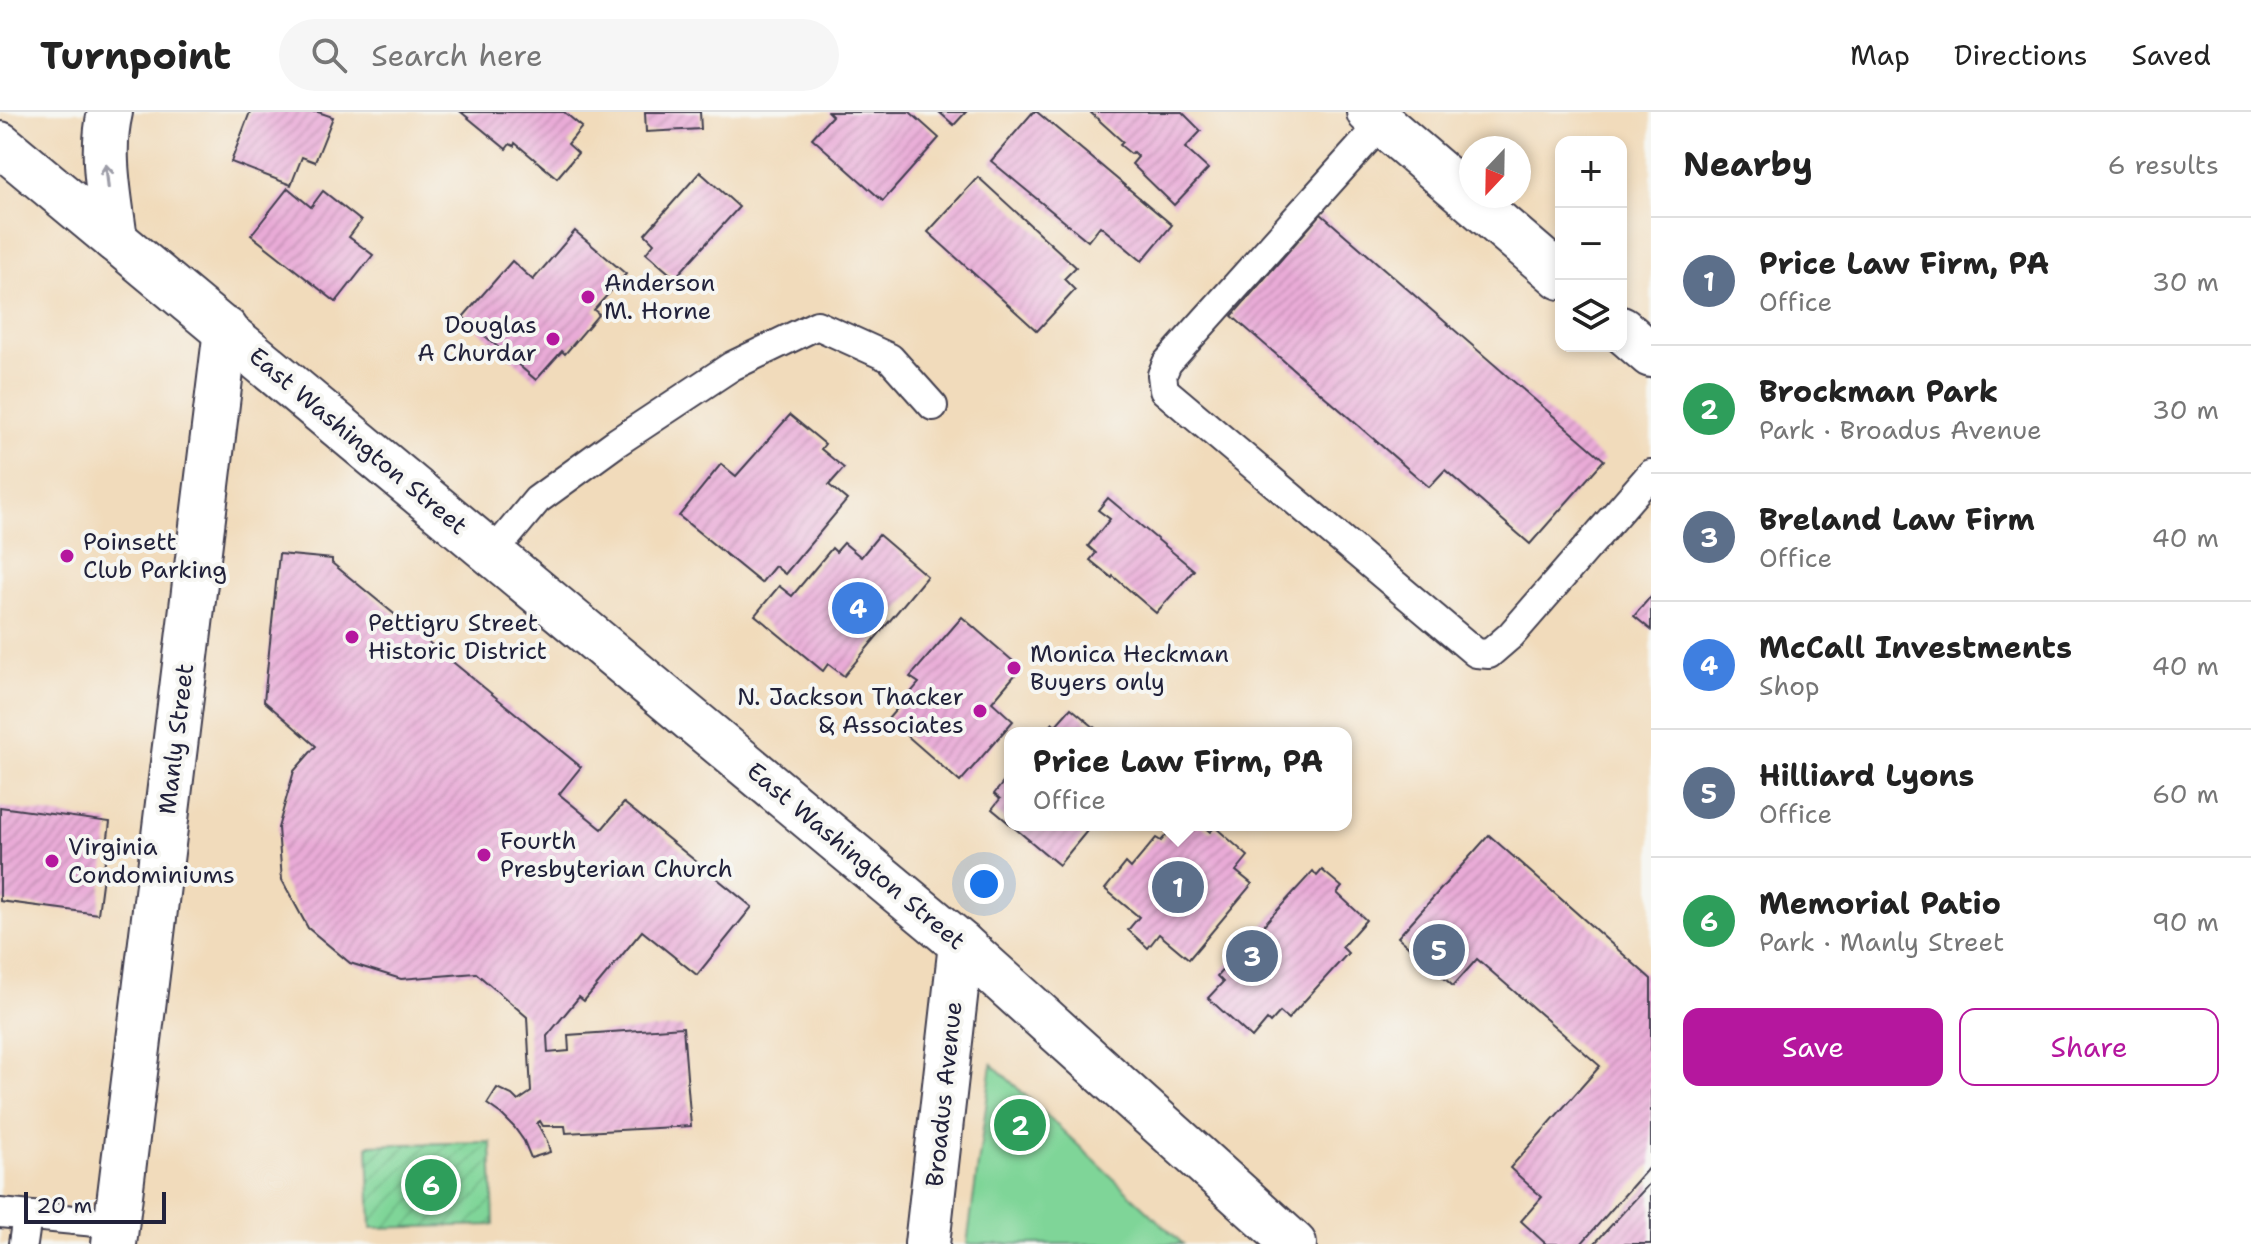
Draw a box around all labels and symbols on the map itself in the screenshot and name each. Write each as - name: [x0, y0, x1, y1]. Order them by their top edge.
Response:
- north arrow: [1459, 136, 1531, 208]
- one-way arrow: [100, 163, 115, 190]
- place label: Anderson M. Horne: [604, 267, 715, 327]
- marker: Anderson M. Horne: [579, 288, 597, 306]
- place label: Douglas A Churdar: [417, 309, 537, 369]
- marker: Douglas A Churdar: [544, 330, 562, 348]
- street label: East Washington Street: [242, 340, 474, 542]
- place label: Poinsett Club Parking: [83, 526, 227, 586]
- marker: Poinsett Club Parking: [58, 547, 76, 565]
- pin: 4: [832, 578, 884, 638]
- place label: Pettigru Street Historic District: [368, 607, 547, 667]
- marker: Pettigru Street Historic District: [343, 628, 361, 646]
- place label: Monica Heckman Buyers only: [1030, 638, 1229, 698]
- marker: Monica Heckman Buyers only: [1005, 659, 1023, 677]
- street label: Manly Street: [151, 662, 201, 816]
- place label: N. Jackson Thacker & Associates: [737, 681, 964, 741]
- marker: N. Jackson Thacker & Associates: [971, 702, 989, 720]
- street label: East Washington Street: [740, 755, 972, 957]
- place label: Fourth Presbyterian Church: [500, 825, 733, 885]
- place label: Virginia Condominiums: [68, 831, 235, 891]
- marker: Fourth Presbyterian Church: [475, 846, 493, 864]
- marker: Virginia Condominiums: [43, 852, 61, 870]
- pin: 1: [1152, 857, 1204, 917]
- your location: [964, 864, 1004, 904]
- pin: 5: [1413, 920, 1465, 980]
- pin: 3: [1226, 926, 1278, 986]
- street label: Broadus Avenue: [918, 1000, 970, 1188]
- pin: 2: [994, 1095, 1046, 1155]
- pin: 6: [405, 1155, 457, 1215]
- scale bar: [24, 1188, 166, 1224]

